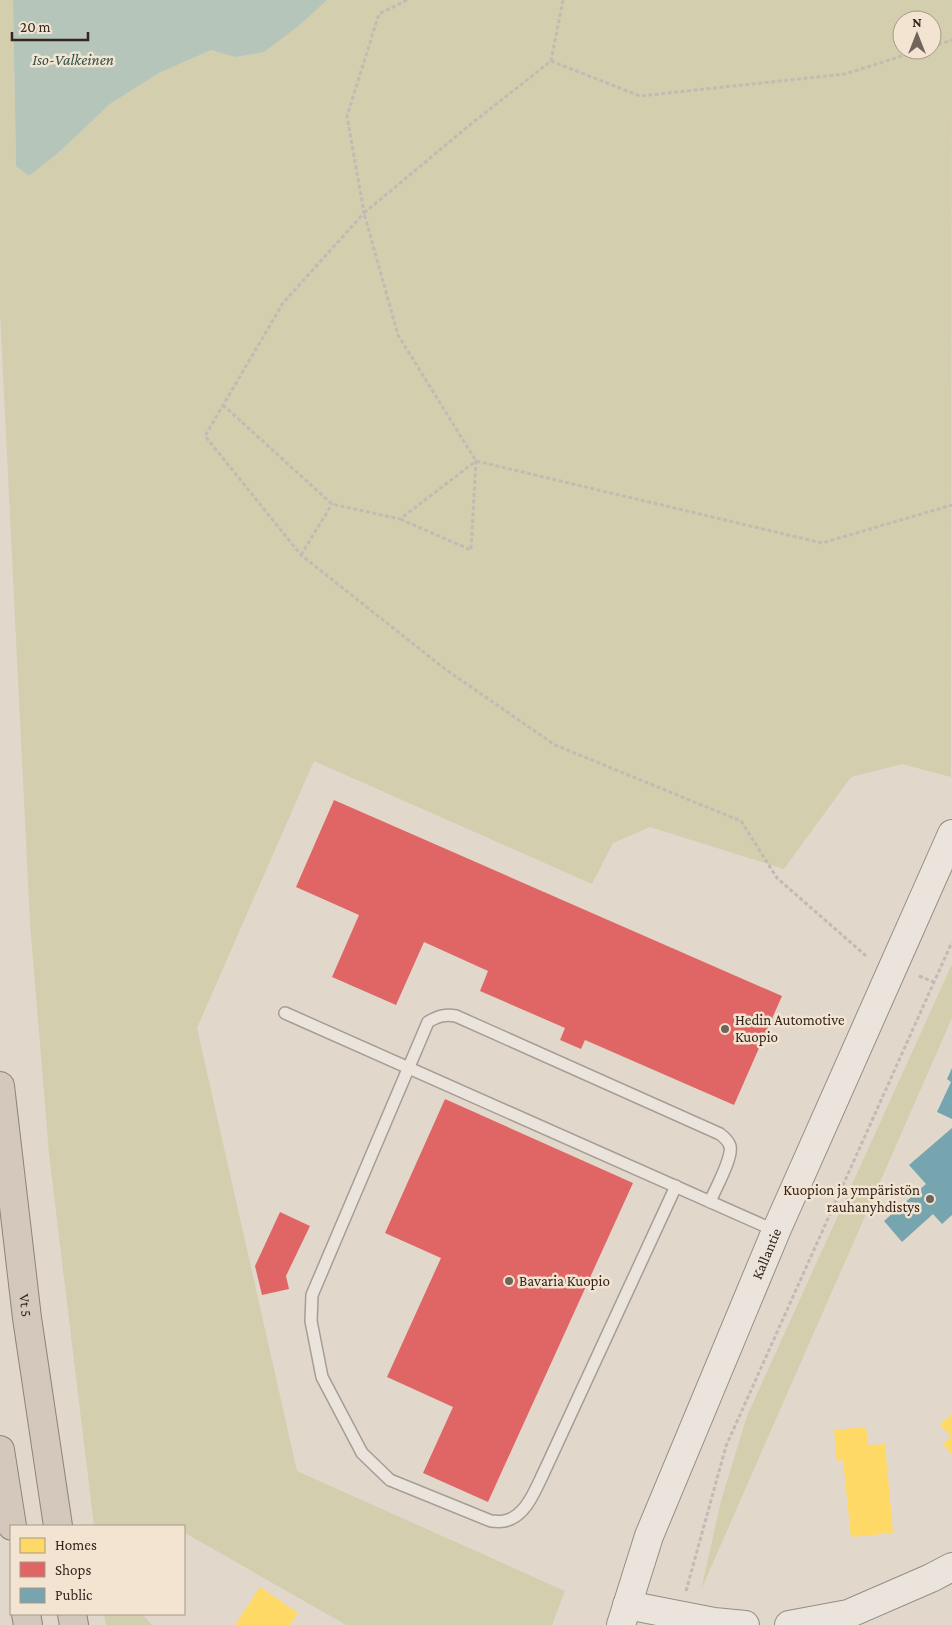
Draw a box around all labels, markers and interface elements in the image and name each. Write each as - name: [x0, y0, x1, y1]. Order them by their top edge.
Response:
- scale bar: [12, 10, 89, 42]
- north arrow: [892, 10, 942, 60]
- text: N: [912, 14, 922, 30]
- text: 20 m: [20, 19, 51, 35]
- water label: Iso-Valkeinen: [32, 51, 114, 68]
- place label: Hedin Automotive Kuopio: [735, 1012, 845, 1046]
- marker: Hedin Automotive Kuopio: [719, 1023, 731, 1035]
- place label: Kuopion ja ympäristön rauhanyhdistys: [783, 1182, 920, 1216]
- marker: Kuopion ja ympäristön rauhanyhdistys: [924, 1193, 936, 1205]
- street label: Kallantie: [749, 1225, 784, 1282]
- place label: Bavaria Kuopio: [519, 1273, 610, 1290]
- marker: Bavaria Kuopio: [503, 1275, 515, 1287]
- street label: Vt 5: [16, 1293, 35, 1318]
- legend: [10, 1525, 185, 1615]
- text: Homes: [55, 1537, 97, 1553]
- text: Shops: [55, 1562, 91, 1579]
- text: Public: [55, 1587, 93, 1603]

